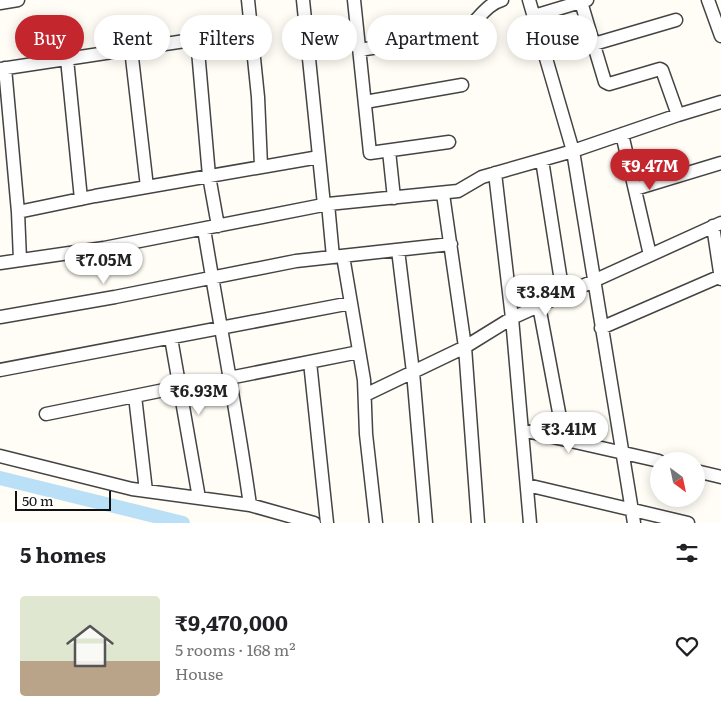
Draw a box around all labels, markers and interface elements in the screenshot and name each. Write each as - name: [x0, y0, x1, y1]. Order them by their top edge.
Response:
- chip: Buy: [15, 15, 84, 60]
- chip: Rent: [94, 15, 170, 60]
- chip: Filters: [180, 15, 272, 60]
- chip: New: [282, 15, 357, 60]
- chip: Apartment: [367, 15, 497, 60]
- chip: House: [507, 15, 597, 60]
- pin: ₹9.47M: [609, 148, 691, 191]
- text: ₹9.47M: [621, 153, 679, 177]
- pin: ₹7.05M: [63, 242, 145, 285]
- text: ₹7.05M: [76, 247, 132, 271]
- pin: ₹3.84M: [505, 274, 587, 317]
- text: ₹3.84M: [517, 279, 575, 303]
- pin: ₹6.93M: [158, 374, 240, 416]
- text: ₹6.93M: [170, 378, 228, 402]
- pin: ₹3.41M: [528, 412, 610, 454]
- text: ₹3.41M: [541, 416, 597, 440]
- north arrow: [650, 452, 705, 508]
- map controls: [650, 452, 705, 507]
- scale bar: [15, 488, 111, 511]
- text: 50 m: [22, 490, 54, 510]
- text: 5 homes: [20, 538, 106, 569]
- icon: filters: [673, 539, 701, 567]
- text: ₹9,470,000: [175, 606, 288, 637]
- icon: home: [60, 616, 120, 676]
- icon: heart: [673, 632, 701, 660]
- text: 5 rooms · 168 m²: [175, 637, 296, 661]
- text: House: [175, 661, 223, 685]

